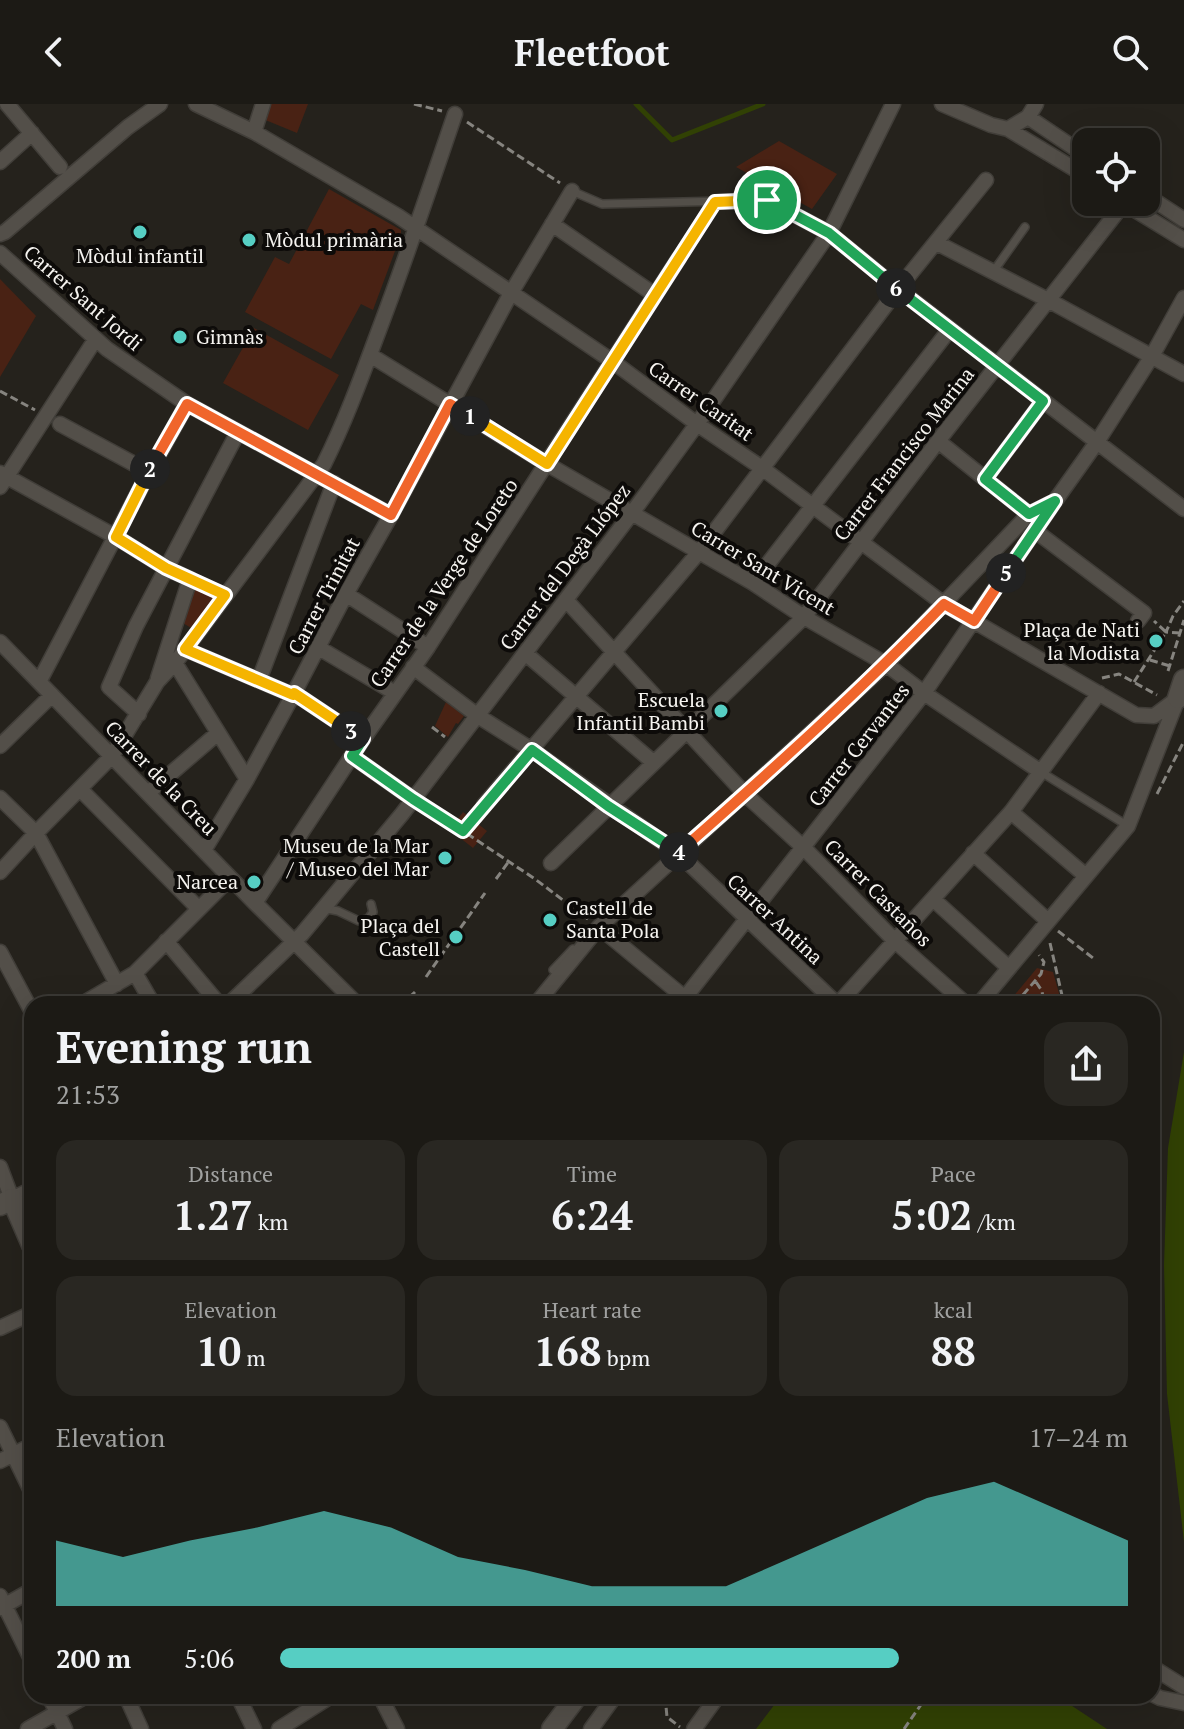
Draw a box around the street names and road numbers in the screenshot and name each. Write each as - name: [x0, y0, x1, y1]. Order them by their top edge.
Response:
- street label: Carrer Sant Jordi: [18, 239, 148, 357]
- street label: Carrer Caritat: [643, 354, 760, 447]
- street label: Carrer Francisco Marina: [827, 361, 980, 546]
- street label: Carrer de la Verge de Loreto: [363, 473, 524, 693]
- street label: Carrer del Degà Llópez: [493, 478, 636, 655]
- street label: Carrer Sant Vicent: [686, 514, 841, 622]
- street label: Carrer Trinitat: [281, 532, 366, 659]
- street label: Carrer Cervantes: [802, 677, 915, 812]
- street label: Carrer de la Creu: [100, 714, 223, 841]
- street label: Carrer Castaños: [819, 833, 938, 952]
- street label: Carrer Antina: [722, 867, 829, 970]

